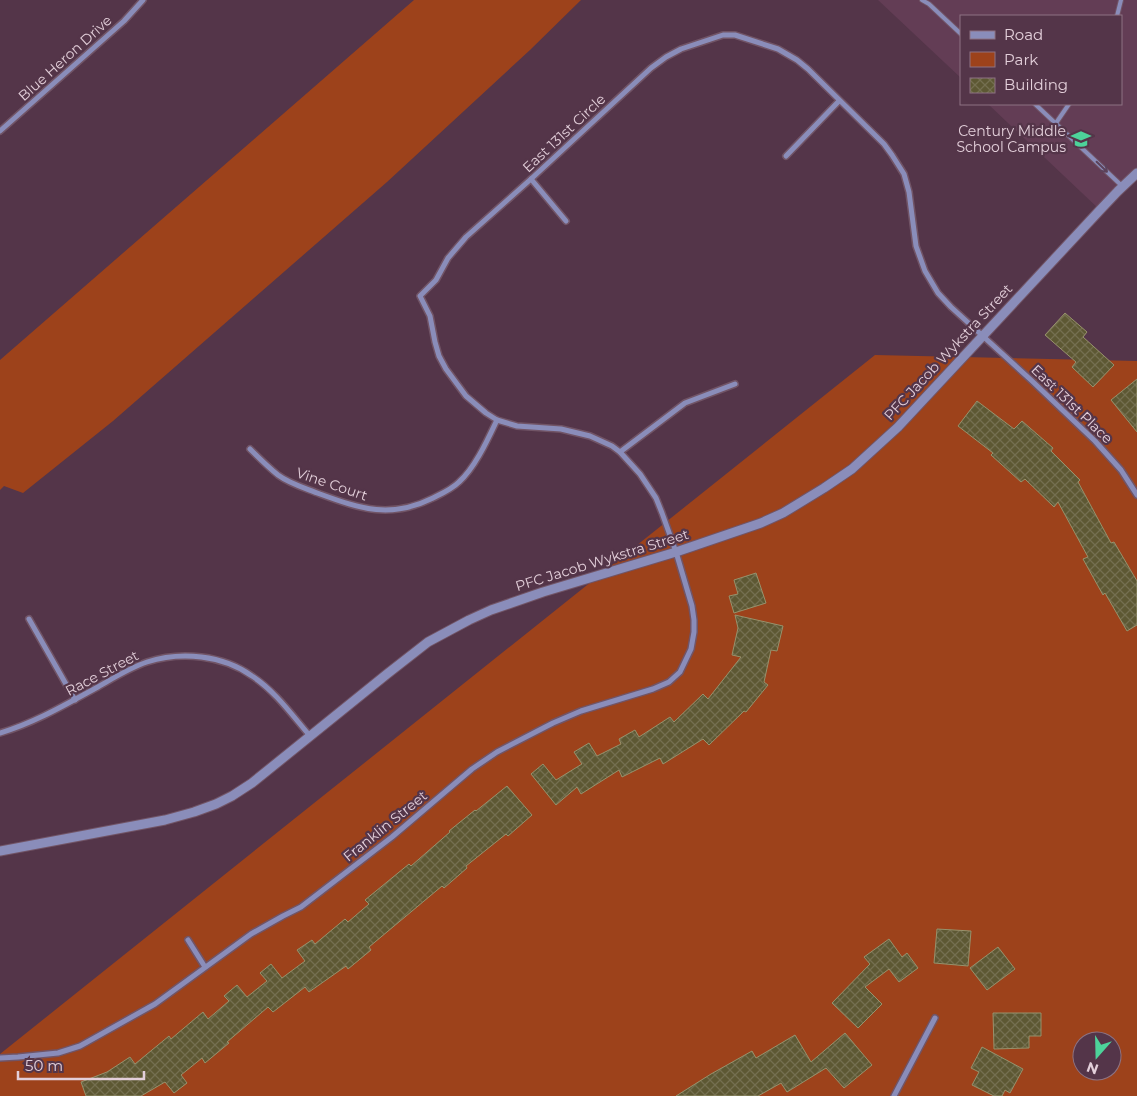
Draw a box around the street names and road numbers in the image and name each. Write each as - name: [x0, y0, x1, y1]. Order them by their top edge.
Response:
- street label: Blue Heron Drive: [14, 11, 116, 105]
- street label: East 131st Circle: [519, 90, 609, 176]
- street label: PFC Jacob Wykstra Street: [880, 280, 1016, 424]
- street label: East 131st Place: [1028, 361, 1116, 447]
- street label: Vine Court: [294, 463, 370, 505]
- street label: PFC Jacob Wykstra Street: [513, 525, 691, 595]
- street label: Race Street: [62, 646, 142, 700]
- street label: Franklin Street: [339, 786, 431, 865]

